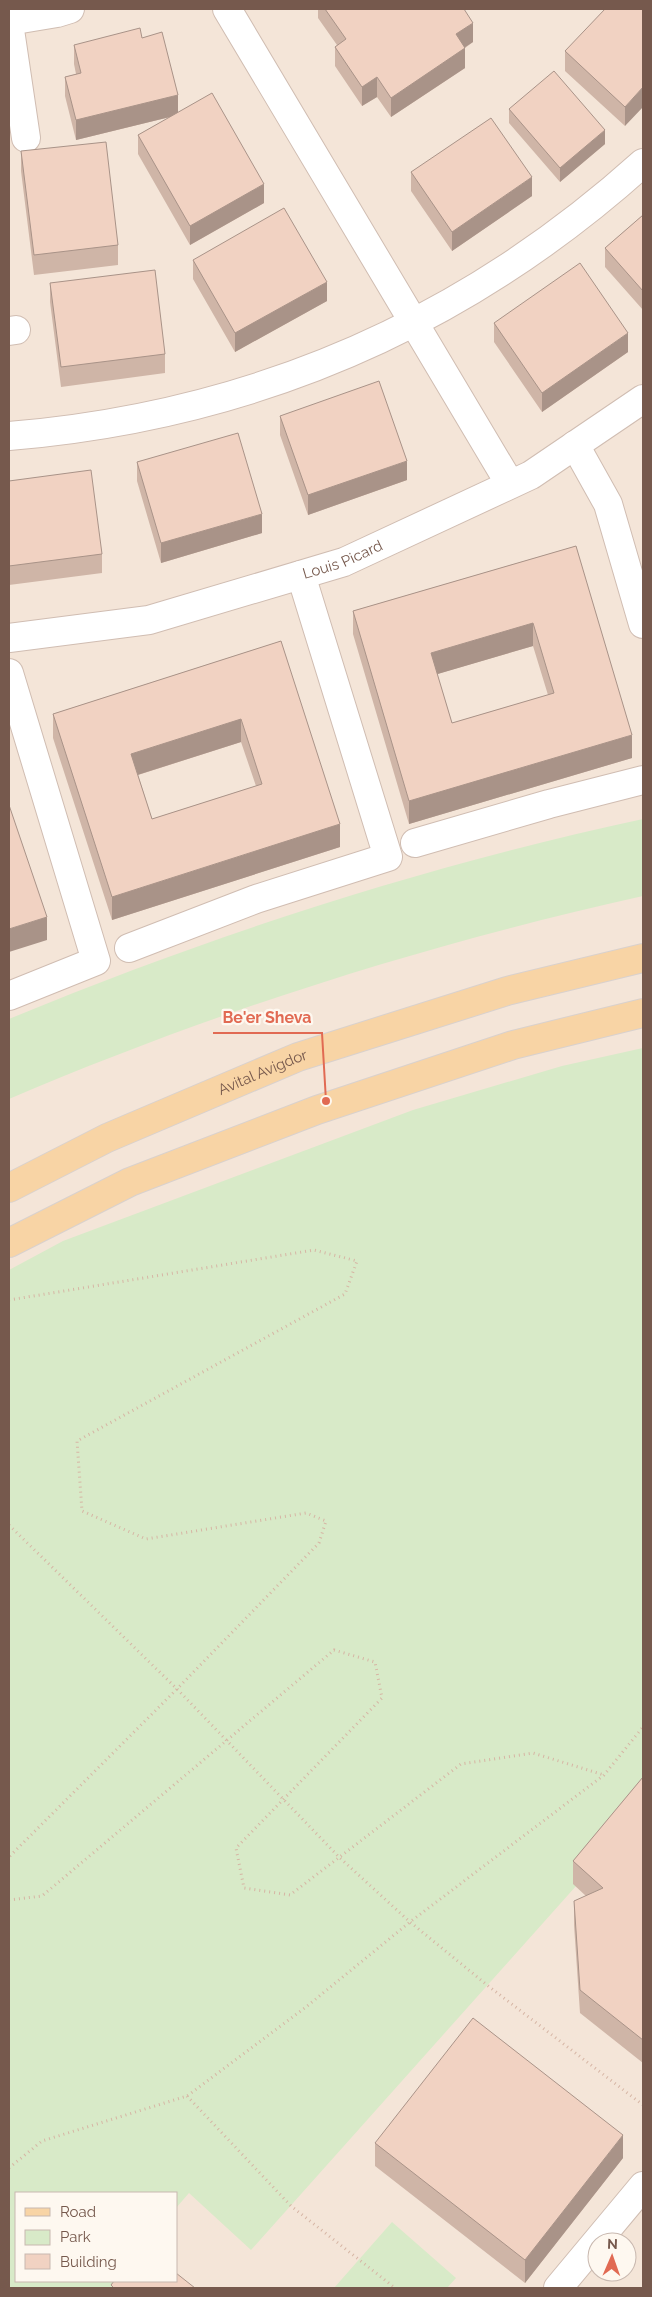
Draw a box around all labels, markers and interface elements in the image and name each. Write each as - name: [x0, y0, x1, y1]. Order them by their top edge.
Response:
- street label: Louis Picard: [300, 536, 385, 583]
- callout: Be'er Sheva: [213, 1002, 322, 1033]
- text: Be'er Sheva: [222, 1008, 312, 1027]
- street label: Avital Avigdor: [215, 1045, 310, 1099]
- legend: [15, 2192, 178, 2282]
- text: Road: [60, 2203, 96, 2221]
- text: Park: [60, 2228, 91, 2246]
- north arrow: [587, 2232, 637, 2282]
- text: N: [607, 2236, 618, 2252]
- text: Building: [60, 2253, 117, 2271]

